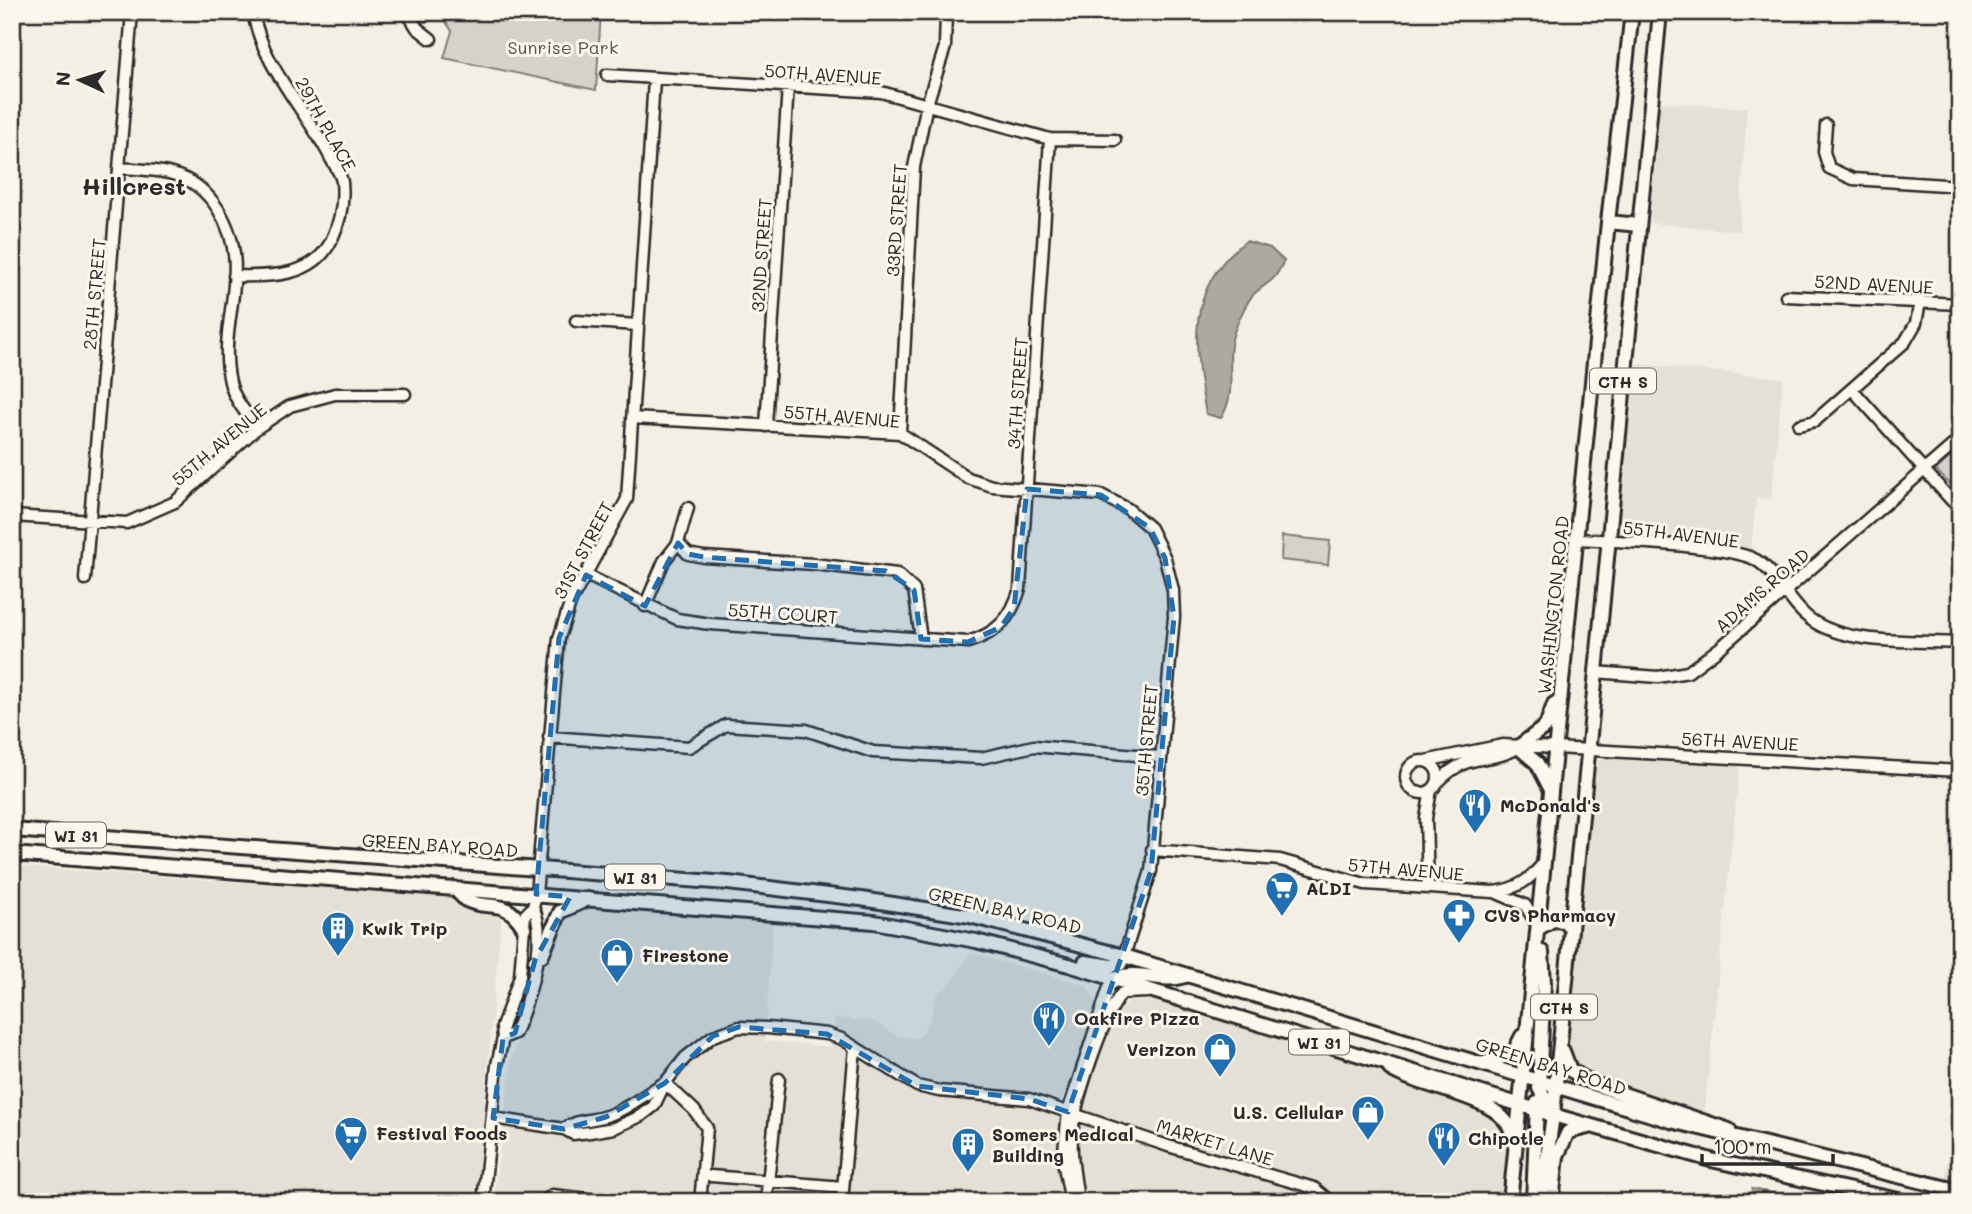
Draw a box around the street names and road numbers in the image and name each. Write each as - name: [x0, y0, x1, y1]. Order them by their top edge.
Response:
- street label: 50TH AVENUE: [764, 58, 882, 90]
- street label: 29TH PLACE: [290, 73, 362, 175]
- street label: 33RD STREET: [880, 163, 912, 277]
- street label: 32ND STREET: [745, 197, 777, 313]
- street label: 28TH STREET: [77, 237, 111, 351]
- street label: 52ND AVENUE: [1814, 269, 1934, 299]
- street label: 34TH STREET: [1001, 336, 1033, 450]
- road number: CTH S: [1590, 368, 1656, 394]
- street label: 55TH AVENUE: [167, 397, 271, 491]
- street label: 55TH AVENUE: [783, 399, 901, 433]
- street label: 31ST STREET: [547, 497, 619, 603]
- street label: WASHINGTON ROAD: [1532, 514, 1574, 696]
- street label: 55TH AVENUE: [1622, 515, 1740, 553]
- street label: ADAMS ROAD: [1710, 542, 1814, 638]
- street label: 55TH COURT: [727, 597, 839, 629]
- street label: 35TH STREET: [1129, 683, 1163, 797]
- street label: 56TH AVENUE: [1681, 726, 1799, 756]
- road number: WI 31: [46, 822, 106, 848]
- street label: GREEN BAY ROAD: [361, 828, 519, 862]
- street label: 57TH AVENUE: [1347, 852, 1465, 886]
- road number: WI 31: [605, 864, 665, 890]
- street label: GREEN BAY ROAD: [926, 881, 1084, 939]
- road number: CTH S: [1531, 995, 1597, 1020]
- road number: WI 31: [1289, 1030, 1349, 1054]
- street label: GREEN BAY ROAD: [1473, 1032, 1629, 1100]
- street label: MARKET LANE: [1154, 1113, 1276, 1171]

